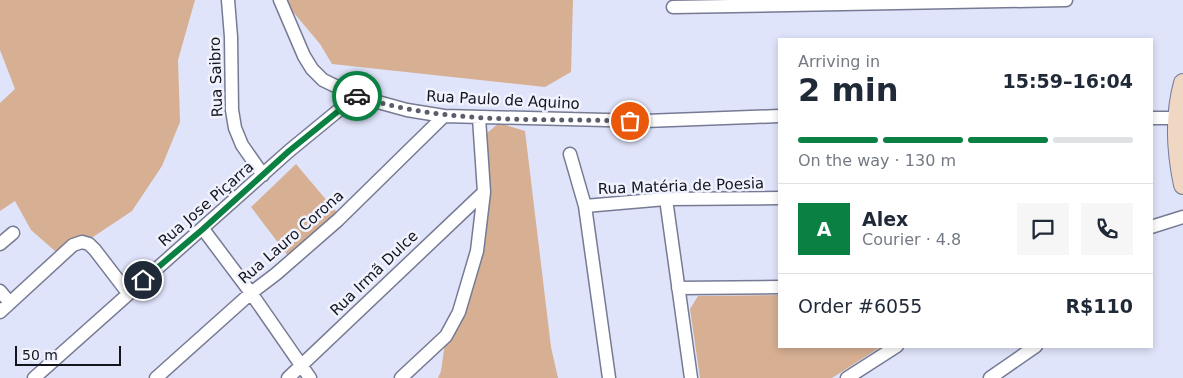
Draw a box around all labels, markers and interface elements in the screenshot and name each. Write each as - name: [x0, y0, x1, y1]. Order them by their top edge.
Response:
- street label: Rua Saibro: [206, 36, 226, 118]
- text: Arriving in: [798, 52, 880, 71]
- text: 15:59–16:04: [1003, 70, 1133, 92]
- courier: [332, 71, 382, 121]
- text: 2 min: [798, 71, 899, 109]
- icon: car: [343, 82, 371, 110]
- street label: Rua Paulo de Aquino: [426, 87, 580, 113]
- pin: [609, 100, 651, 142]
- icon: bag: [616, 107, 644, 135]
- text: On the way · 130 m: [798, 151, 956, 170]
- street label: Rua Jose Piçarra: [155, 158, 257, 250]
- street label: Rua Matéria de Poesia: [598, 174, 764, 198]
- street label: Rua Lauro Corona: [235, 186, 347, 288]
- button: chat: [1017, 203, 1069, 255]
- button: phone: [1081, 203, 1133, 255]
- text: Alex: [862, 208, 908, 230]
- text: A: [817, 218, 831, 240]
- street label: Rua Irmã Dulce: [326, 227, 422, 319]
- text: Courier · 4.8: [862, 230, 961, 249]
- pin: [122, 259, 164, 301]
- icon: home: [129, 266, 157, 294]
- text: Order #6055: [798, 295, 922, 317]
- text: R$110: [1065, 295, 1133, 317]
- scale bar: [15, 343, 121, 366]
- text: 50 m: [22, 347, 58, 363]

